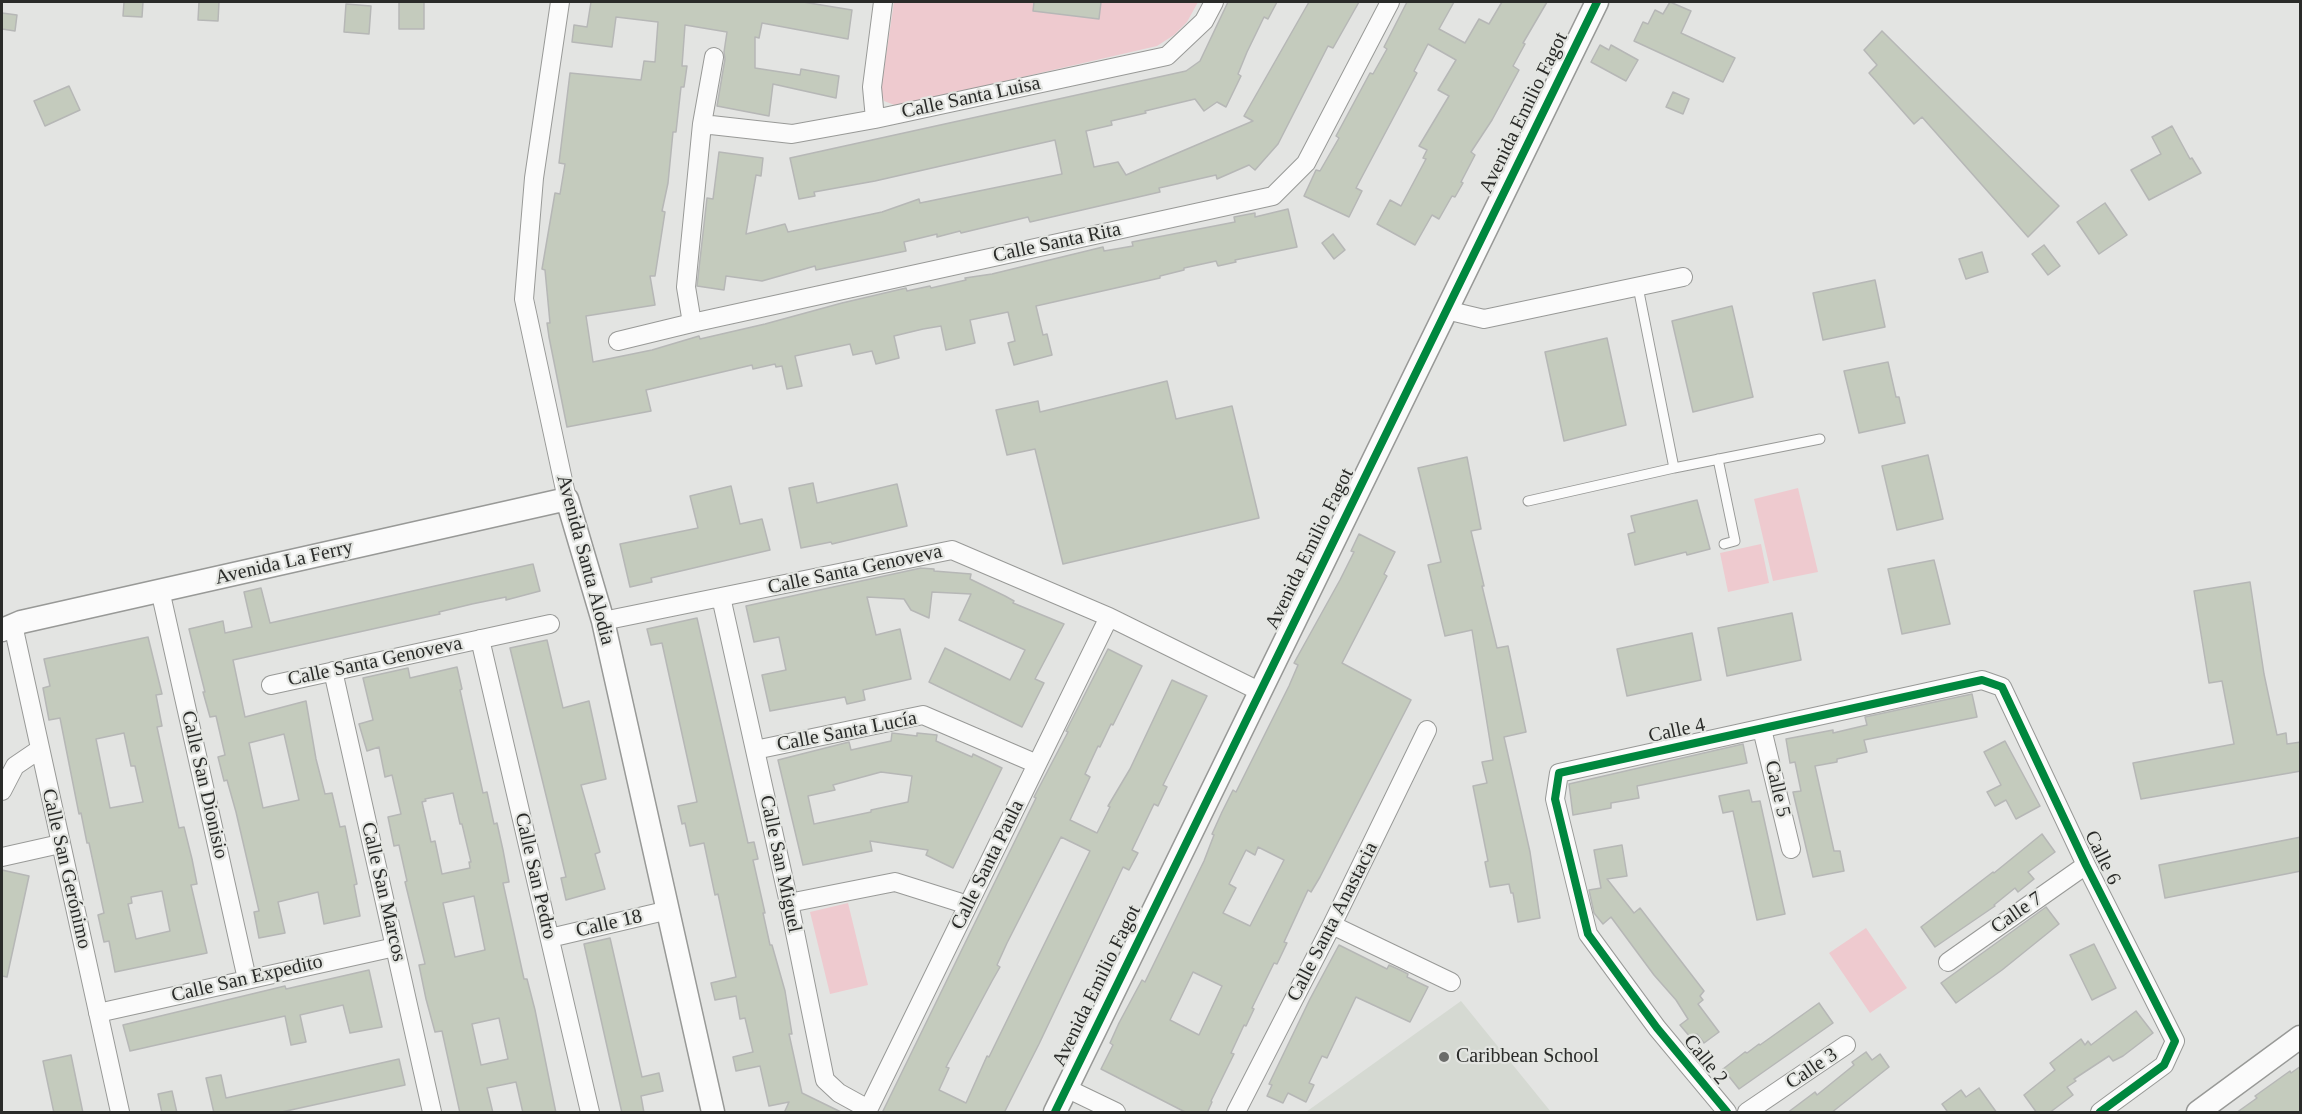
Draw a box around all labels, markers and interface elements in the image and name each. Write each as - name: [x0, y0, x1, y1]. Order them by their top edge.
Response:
- street label: Avenida Emilio Fagot: [1475, 29, 1573, 197]
- street label: Calle Santa Luisa: [900, 72, 1042, 124]
- street label: Calle Santa Rita: [991, 218, 1123, 268]
- street label: Avenida Emilio Fagot: [1261, 465, 1359, 633]
- street label: Avenida Santa Alodia: [551, 472, 619, 648]
- street label: Avenida La Ferry: [213, 535, 355, 591]
- street label: Calle Santa Genoveva: [766, 540, 944, 600]
- street label: Calle Santa Genoveva: [286, 632, 464, 692]
- street label: Calle Santa Lucía: [775, 707, 919, 757]
- street label: Calle San Dionisio: [175, 709, 233, 861]
- street label: Calle 4: [1647, 713, 1707, 749]
- street label: Calle 5: [1759, 758, 1795, 820]
- street label: Calle San Gerónimo: [36, 787, 96, 951]
- street label: Calle San Miguel: [754, 793, 806, 935]
- street label: Calle Santa Paula: [946, 796, 1030, 934]
- street label: Calle San Pedro: [509, 811, 561, 941]
- street label: Calle San Marcos: [355, 820, 411, 964]
- street label: Calle 6: [2079, 827, 2125, 889]
- street label: Calle Santa Anastacia: [1282, 838, 1384, 1006]
- street label: Calle 7: [1987, 887, 2047, 939]
- street label: Avenida Emilio Fagot: [1048, 902, 1146, 1070]
- street label: Calle 18: [574, 905, 644, 943]
- street label: Calle San Expedito: [169, 950, 325, 1008]
- street label: Calle 2: [1678, 1030, 1732, 1090]
- street label: Calle 3: [1782, 1043, 1842, 1095]
- place label: Caribbean School: [1456, 1045, 1599, 1069]
- marker: Caribbean School: [1437, 1050, 1451, 1064]

